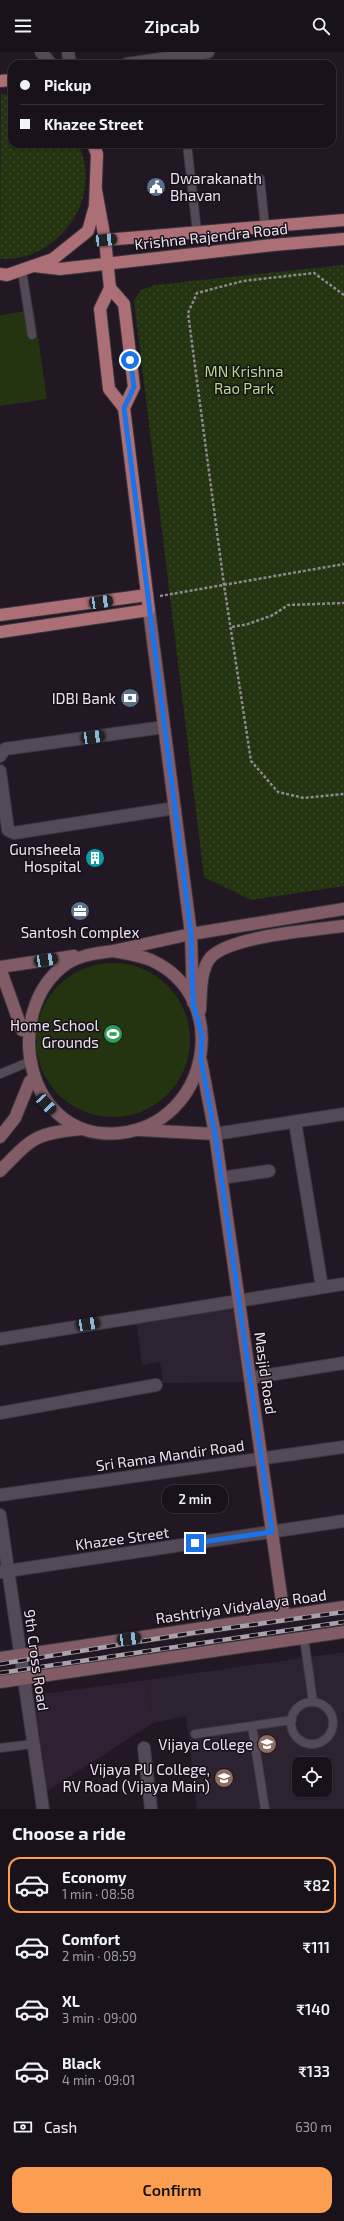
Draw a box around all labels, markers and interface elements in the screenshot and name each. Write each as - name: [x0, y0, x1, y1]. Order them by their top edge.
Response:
- icon: menu: [12, 15, 34, 37]
- text: Zipcab: [144, 15, 200, 37]
- icon: search: [310, 15, 332, 37]
- text: Pickup: [44, 76, 91, 94]
- text: Khazee Street: [44, 115, 143, 133]
- place label: Dwarakanath Bhavan: [170, 169, 262, 204]
- public building icon: Dwarakanath Bhavan: [145, 176, 167, 198]
- street label: Krishna Rajendra Road: [133, 219, 289, 254]
- car: [93, 233, 117, 247]
- route start: [121, 351, 139, 369]
- park label: MN Krishna Rao Park: [205, 362, 283, 397]
- car: [88, 594, 114, 610]
- bank icon: IDBI Bank: [119, 687, 141, 709]
- place label: IDBI Bank: [52, 689, 116, 707]
- car: [80, 729, 106, 745]
- place label: Gunsheela Hospital: [9, 840, 82, 875]
- building icon: Gunsheela Hospital: [84, 847, 106, 869]
- office icon: Santosh Complex: [69, 900, 91, 922]
- place label: Santosh Complex: [21, 923, 139, 941]
- car: [33, 952, 59, 968]
- place label: Home School Grounds: [10, 1016, 100, 1051]
- sports icon: Home School Grounds: [102, 1023, 124, 1045]
- car: [33, 1091, 59, 1117]
- car: [75, 1316, 101, 1332]
- street label: Masjid Road: [250, 1331, 281, 1415]
- street label: Sri Rama Mandir Road: [95, 1436, 245, 1474]
- callout: 2 min: [162, 1485, 228, 1513]
- text: 2 min: [179, 1491, 211, 1507]
- street label: Khazee Street: [74, 1522, 170, 1553]
- route end: [186, 1534, 204, 1552]
- street label: Rashtriya Vidyalaya Road: [154, 1585, 328, 1627]
- street label: 9th Cross Road: [21, 1608, 53, 1712]
- car: [116, 1631, 142, 1647]
- school or university icon: Vijaya College: [256, 1733, 278, 1755]
- place label: Vijaya College: [158, 1735, 253, 1754]
- map controls: [292, 1757, 332, 1797]
- button: locate: [292, 1757, 332, 1797]
- place label: Vijaya PU College, RV Road (Vijaya Main): [63, 1760, 210, 1796]
- school or university icon: Vijaya PU College, RV Road (Vijaya Main): [213, 1767, 235, 1789]
- text: Choose a ride: [12, 1822, 126, 1844]
- icon: car: [14, 1867, 50, 1903]
- text: Economy: [62, 1868, 127, 1886]
- text: ₹82: [303, 1876, 330, 1894]
- text: 1 min · 08:58: [62, 1886, 135, 1902]
- icon: car: [14, 1929, 50, 1965]
- text: Comfort: [62, 1930, 120, 1948]
- text: ₹111: [302, 1938, 330, 1956]
- text: 2 min · 08:59: [62, 1948, 136, 1964]
- icon: car: [14, 1991, 50, 2027]
- text: XL: [62, 1992, 80, 2010]
- text: ₹140: [296, 2000, 330, 2018]
- text: 3 min · 09:00: [62, 2010, 137, 2026]
- icon: car: [14, 2053, 50, 2089]
- text: Black: [62, 2054, 101, 2072]
- text: ₹133: [298, 2062, 330, 2080]
- text: 4 min · 09:01: [62, 2072, 135, 2088]
- icon: cash: [12, 2116, 34, 2138]
- text: Cash: [44, 2118, 77, 2136]
- text: 630 m: [295, 2119, 332, 2135]
- button: Confirm: [12, 2167, 332, 2213]

